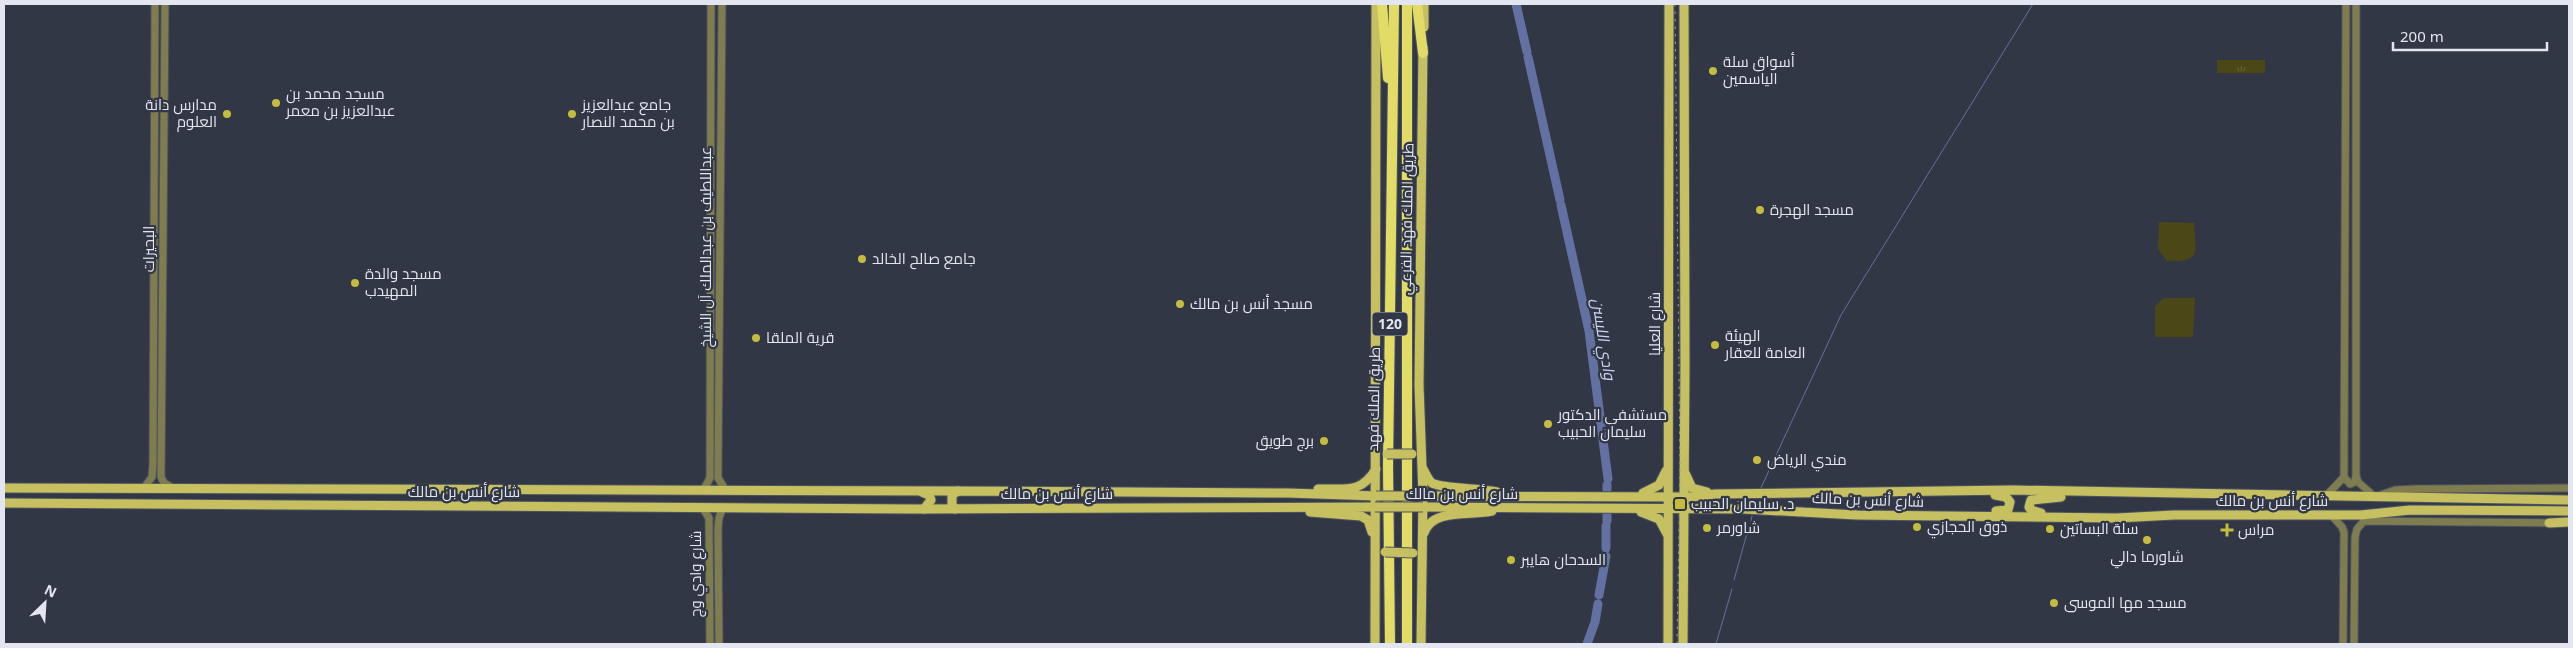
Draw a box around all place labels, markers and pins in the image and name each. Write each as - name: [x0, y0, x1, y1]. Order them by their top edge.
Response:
- place label: أسواق سلة الياسمين: [1723, 51, 1795, 89]
- marker: أسواق سلة الياسمين: [1707, 65, 1719, 77]
- place label: مسجد محمد بن عبدالعزيز بن معمر: [285, 83, 395, 121]
- place label: مدارس دانة العلوم: [145, 94, 217, 132]
- place label: جامع عبدالعزيز بن محمد النصار: [581, 94, 675, 132]
- marker: مسجد محمد بن عبدالعزيز بن معمر: [270, 97, 282, 109]
- marker: مدارس دانة العلوم: [221, 108, 233, 120]
- marker: جامع عبدالعزيز بن محمد النصار: [566, 108, 578, 120]
- place label: مسجد الهجرة: [1770, 199, 1854, 220]
- marker: مسجد الهجرة: [1754, 204, 1766, 216]
- place label: جامع صالح الخالد: [872, 248, 976, 270]
- marker: جامع صالح الخالد: [856, 253, 868, 265]
- place label: مسجد والدة المهيدب: [365, 263, 442, 301]
- marker: مسجد والدة المهيدب: [349, 277, 361, 289]
- place label: مسجد أنس بن مالك: [1190, 293, 1313, 314]
- marker: مسجد أنس بن مالك: [1174, 298, 1186, 310]
- place label: الهيئة العامة للعقار: [1724, 325, 1806, 362]
- place label: قرية الملقا: [766, 327, 834, 347]
- marker: قرية الملقا: [750, 332, 762, 344]
- marker: الهيئة العامة للعقار: [1709, 339, 1721, 351]
- place label: مستشفى الدكتور سليمان الحبيب: [1557, 404, 1667, 442]
- marker: مستشفى الدكتور سليمان الحبيب: [1542, 418, 1554, 430]
- place label: برج طويق: [1256, 430, 1314, 452]
- marker: برج طويق: [1318, 435, 1330, 447]
- place label: مندي الرياض: [1767, 449, 1847, 472]
- marker: مندي الرياض: [1751, 454, 1763, 466]
- place label: د. سليمان الحبيب: [1691, 493, 1794, 514]
- marker: د. سليمان الحبيب: [1673, 497, 1687, 511]
- place label: ذوق الحجازي: [1927, 516, 2007, 539]
- place label: شاورمر: [1716, 517, 1760, 537]
- place label: سلة البساتين: [2060, 518, 2138, 539]
- place label: مراس: [2238, 519, 2274, 540]
- marker: ذوق الحجازي: [1911, 521, 1923, 533]
- marker: شاورمر: [1701, 522, 1713, 534]
- marker: سلة البساتين: [2044, 523, 2056, 535]
- marker: مراس: [2220, 523, 2234, 537]
- marker: شاورما دالي: [2141, 534, 2153, 546]
- place label: شاورما دالي: [2110, 546, 2184, 569]
- place label: السدحان هايبر: [1520, 549, 1606, 570]
- marker: السدحان هايبر: [1505, 554, 1517, 566]
- place label: مسجد مها الموسى: [2064, 592, 2187, 613]
- marker: مسجد مها الموسى: [2048, 597, 2060, 609]

